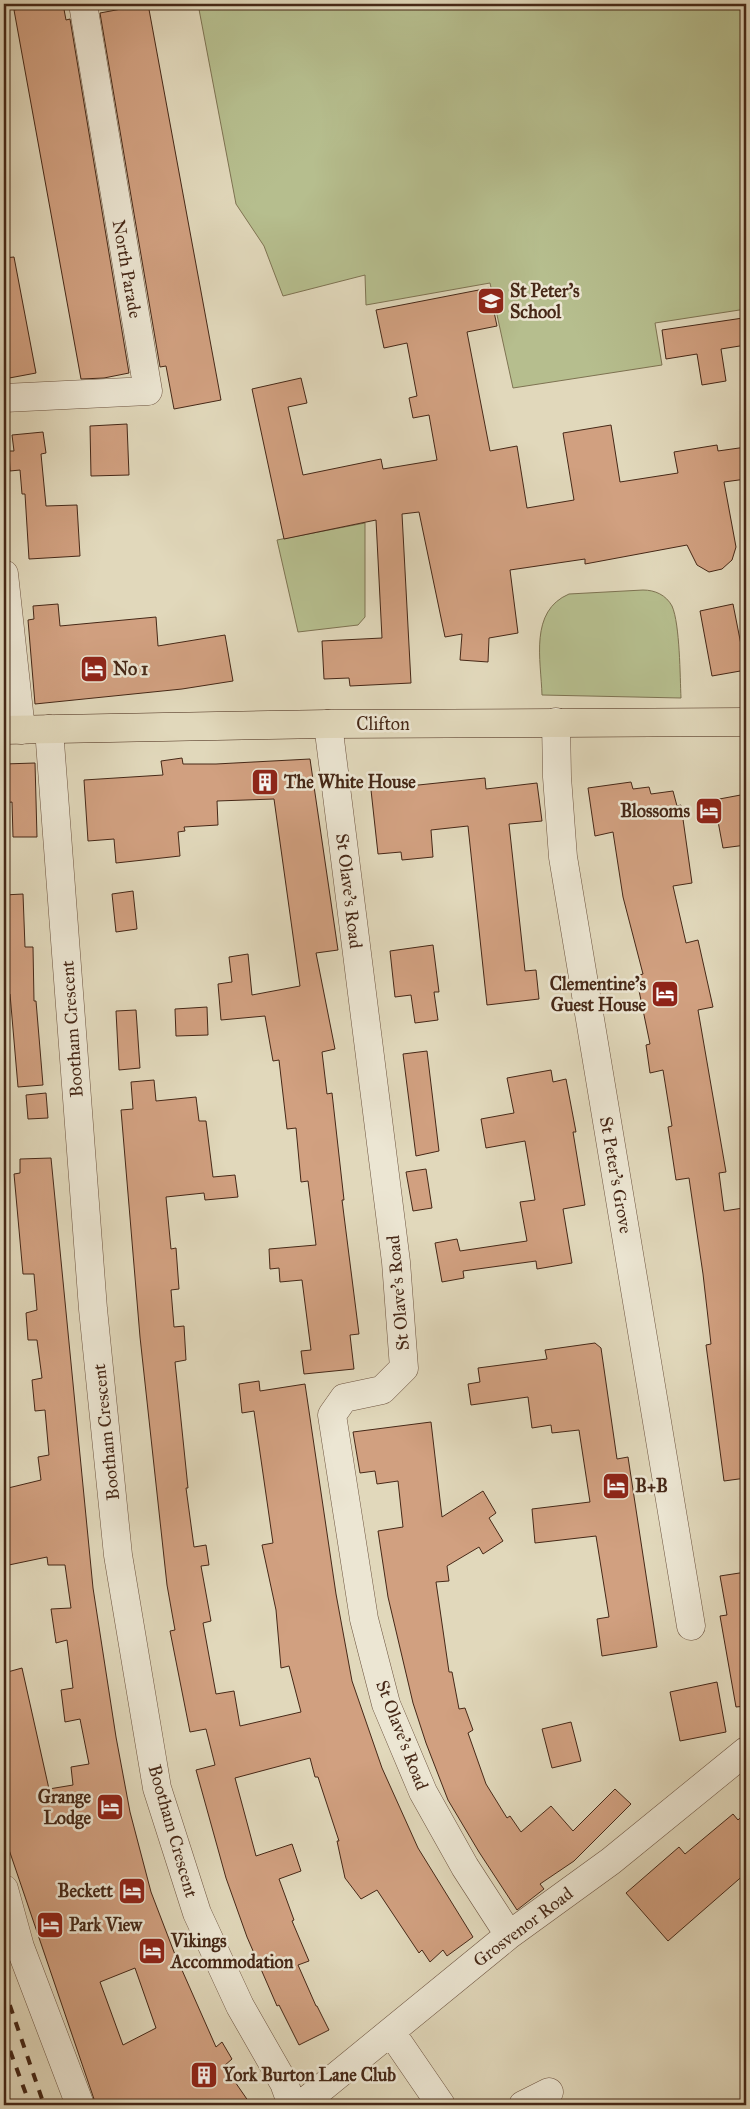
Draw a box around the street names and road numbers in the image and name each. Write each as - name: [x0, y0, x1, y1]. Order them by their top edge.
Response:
- street label: North Parade: [108, 218, 146, 320]
- street label: Clifton: [356, 713, 410, 735]
- street label: St Olave's Road: [331, 832, 367, 950]
- street label: Bootham Crescent: [56, 959, 88, 1098]
- street label: St Peter's Grove: [595, 1115, 637, 1235]
- street label: St Olave's Road: [382, 1234, 414, 1352]
- street label: Bootham Crescent: [88, 1362, 124, 1501]
- street label: St Olave's Road: [371, 1677, 433, 1793]
- street label: Bootham Crescent: [143, 1762, 203, 1901]
- street label: Grosvenor Road: [469, 1882, 577, 1972]

